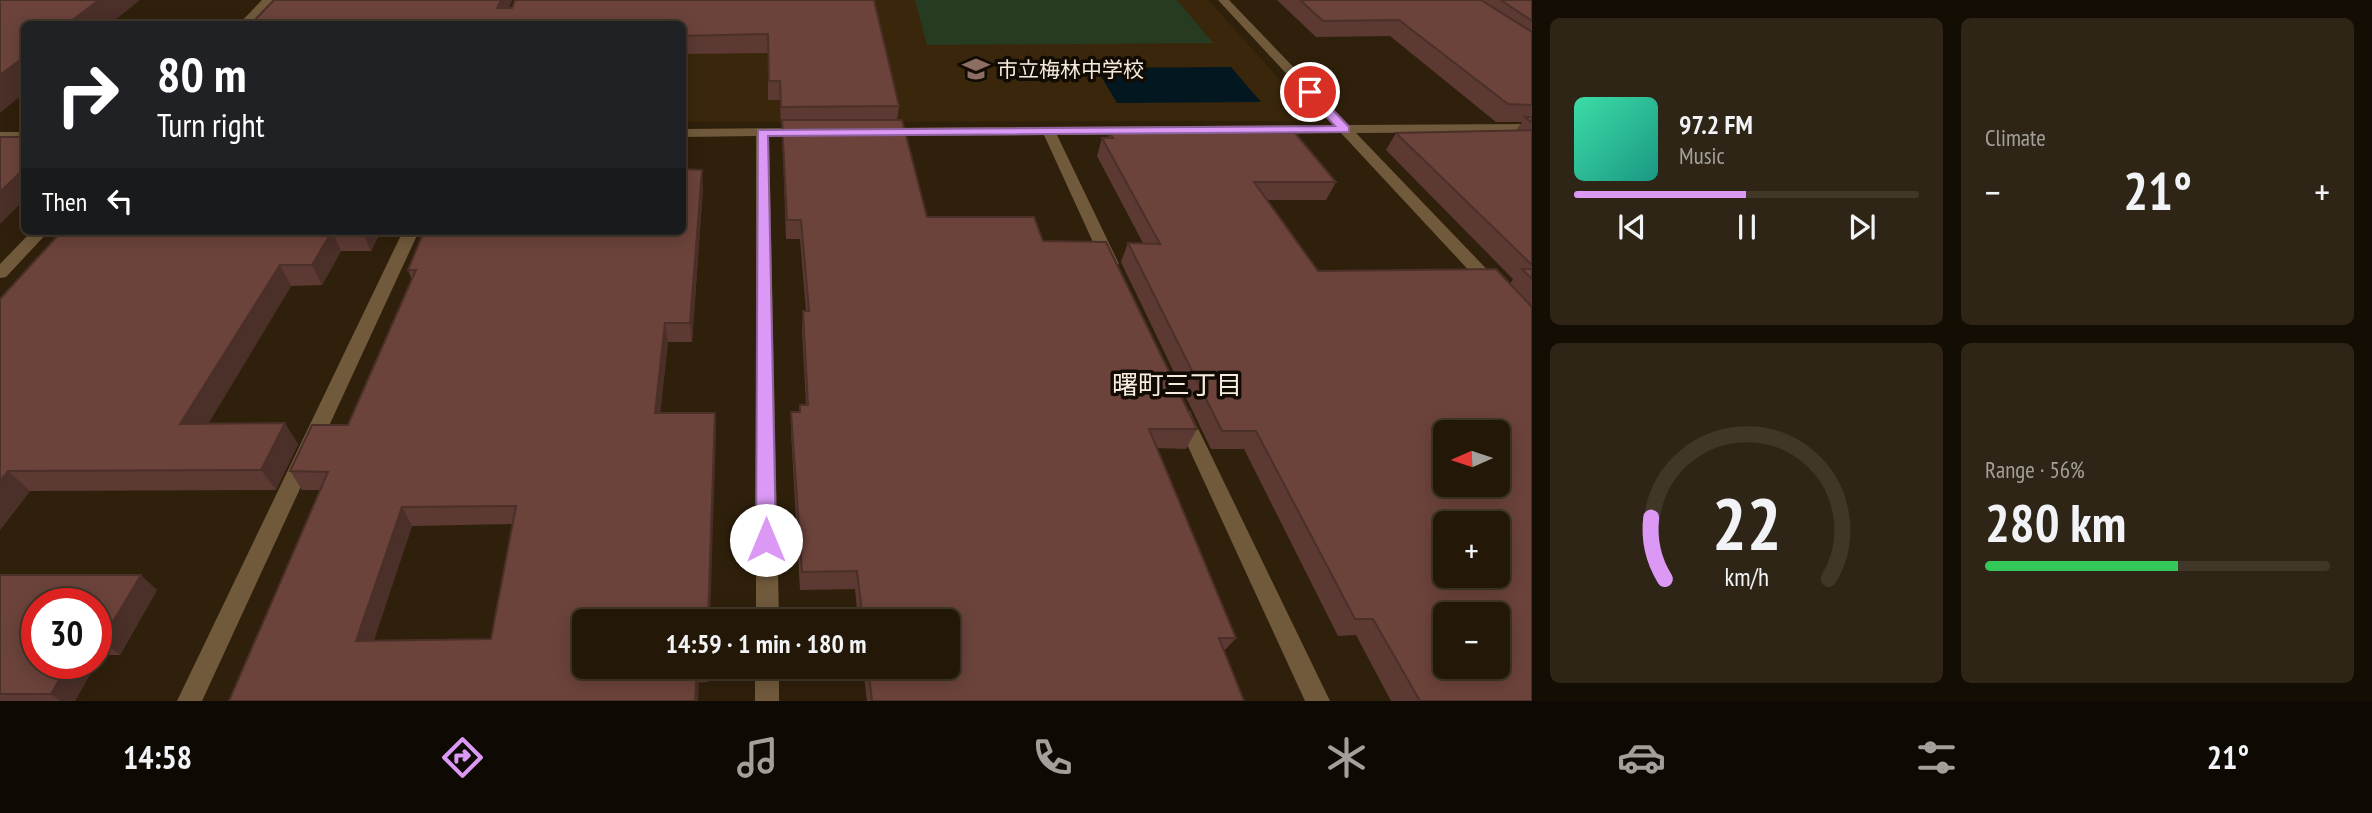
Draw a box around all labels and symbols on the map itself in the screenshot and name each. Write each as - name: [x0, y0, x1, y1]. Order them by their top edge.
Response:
- school or university icon: 市立梅林中学校: [961, 54, 991, 84]
- place label: 市立梅林中学校: [997, 56, 1144, 83]
- pin: [1280, 62, 1340, 122]
- district label: 曙町三丁目: [1112, 368, 1242, 401]
- north arrow: [1433, 420, 1510, 497]
- position arrow: [729, 503, 803, 577]
- speed limit sign: 30: [21, 588, 112, 679]

